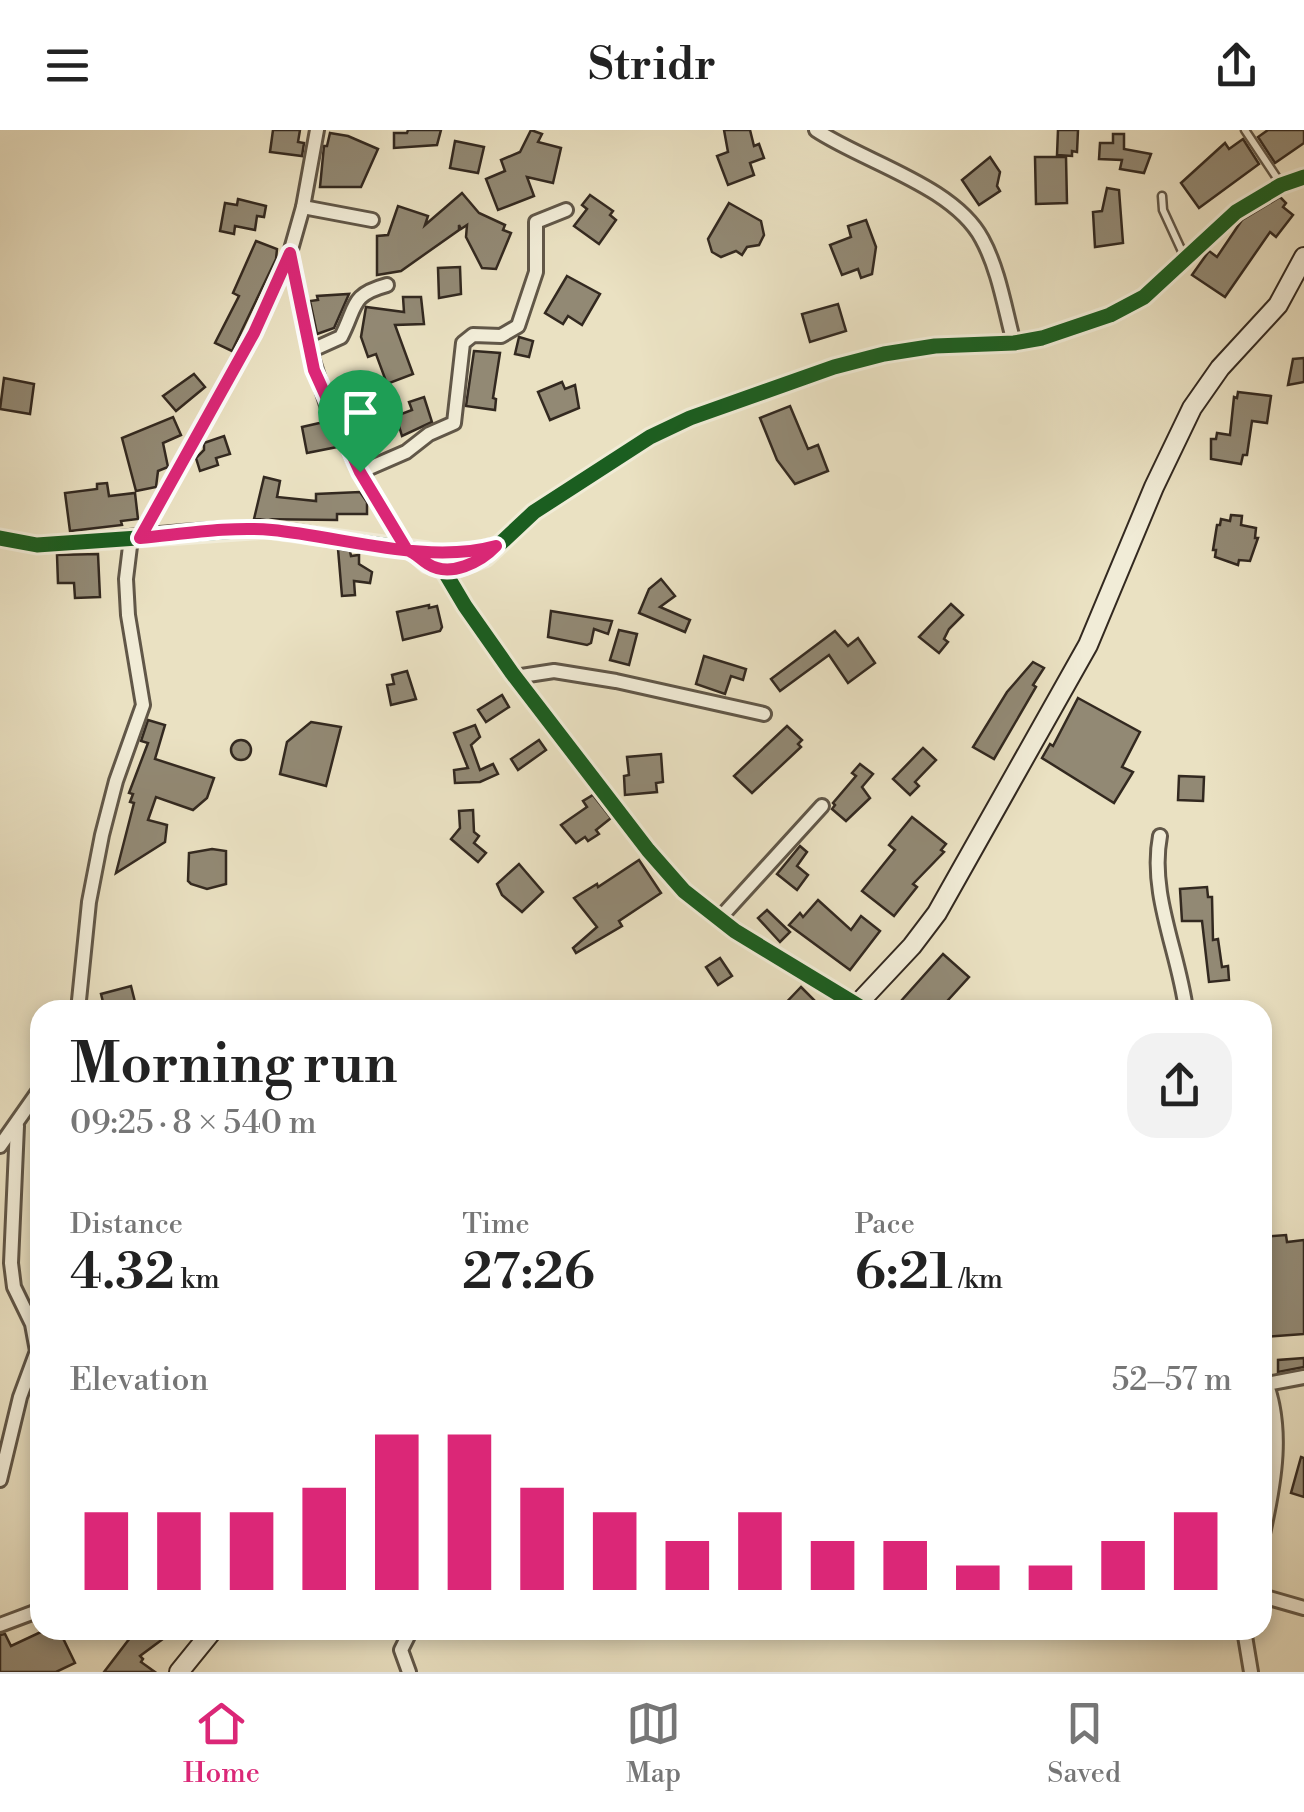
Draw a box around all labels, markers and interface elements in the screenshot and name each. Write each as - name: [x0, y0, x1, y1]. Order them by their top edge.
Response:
- text: Stridr: [588, 37, 716, 94]
- icon: menu: [40, 38, 95, 93]
- icon: share: [1209, 38, 1264, 93]
- pin: [318, 370, 403, 473]
- icon: arrive: [333, 385, 388, 440]
- text: Morning run: [70, 1031, 398, 1100]
- button: share: [1127, 1033, 1232, 1138]
- text: 09:25 · 8 × 540 m: [70, 1103, 317, 1143]
- text: Distance: [70, 1207, 183, 1242]
- text: Time: [462, 1207, 530, 1242]
- text: Pace: [855, 1207, 915, 1242]
- text: 4.32: [70, 1242, 175, 1304]
- text: 27:26: [462, 1242, 595, 1304]
- text: 6:21: [855, 1242, 953, 1304]
- text: km: [175, 1262, 220, 1297]
- text: /km: [953, 1262, 1003, 1297]
- text: Elevation: [70, 1360, 209, 1400]
- text: 52–57 m: [1112, 1360, 1232, 1400]
- tab: Home: [183, 1696, 260, 1791]
- tab: Map: [626, 1696, 681, 1791]
- tab: Saved: [1047, 1696, 1121, 1791]

